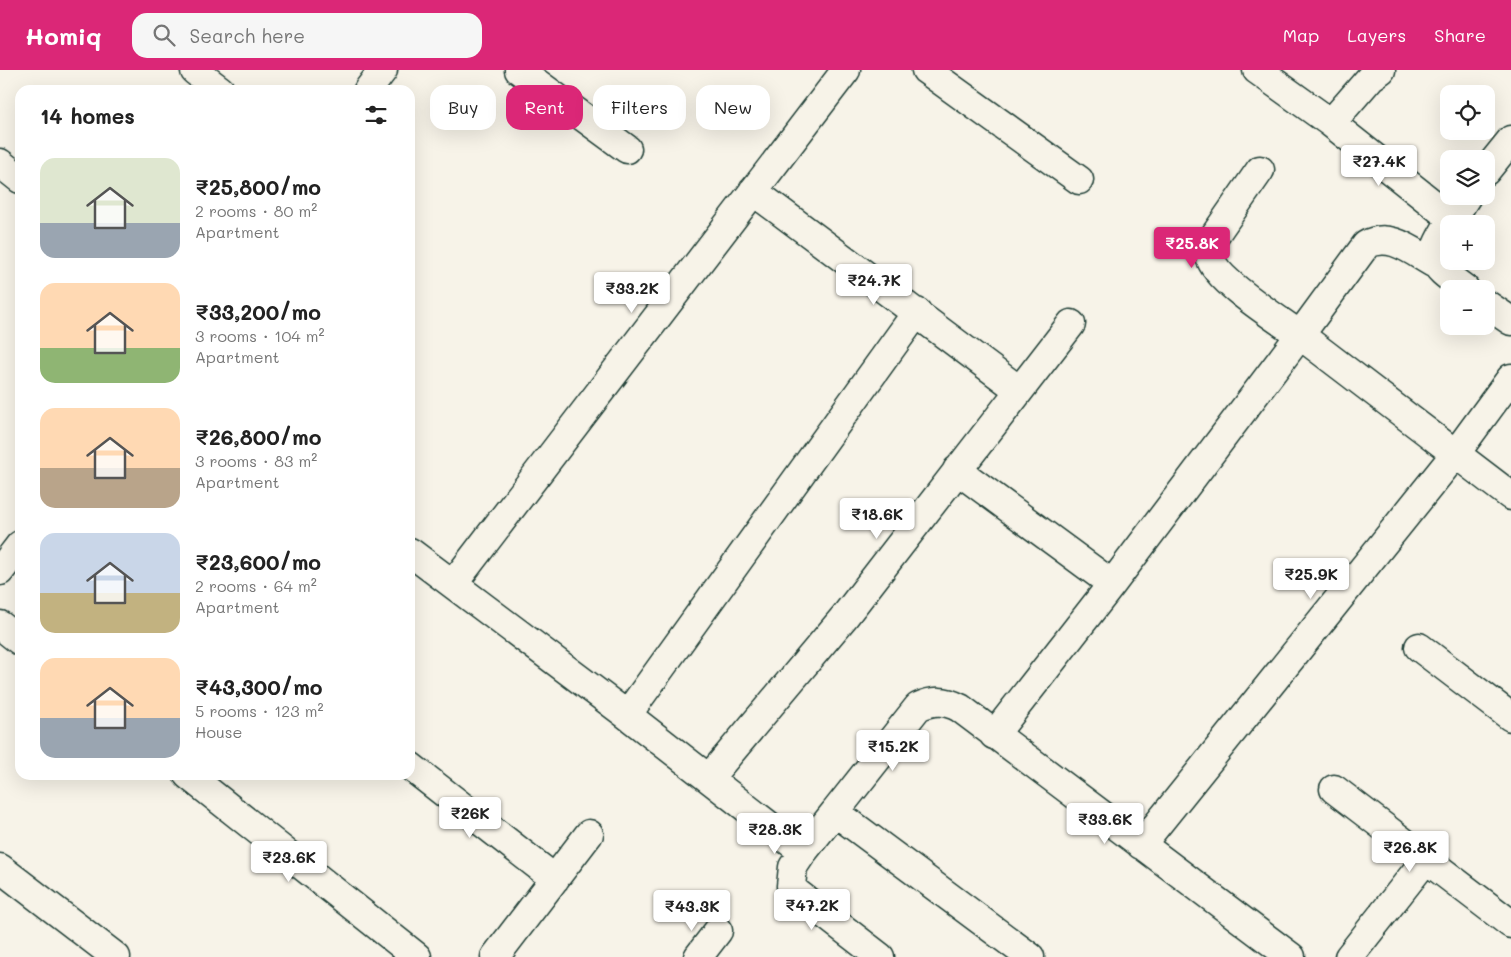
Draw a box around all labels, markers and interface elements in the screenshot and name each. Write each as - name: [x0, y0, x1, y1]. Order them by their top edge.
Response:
- search box: [132, 13, 482, 58]
- text: Homiq: [25, 20, 102, 51]
- icon: search: [150, 21, 178, 49]
- text: Search here: [190, 23, 305, 48]
- text: Map: [1283, 23, 1319, 47]
- text: Layers: [1347, 23, 1406, 47]
- text: Share: [1434, 23, 1486, 47]
- chip: Buy: [430, 85, 496, 130]
- chip: Rent: [506, 85, 583, 130]
- chip: Filters: [593, 85, 686, 130]
- chip: New: [696, 85, 770, 130]
- map controls: [1440, 85, 1495, 335]
- button: locate: [1440, 85, 1495, 140]
- icon: filters: [362, 101, 390, 129]
- text: 14 homes: [40, 102, 135, 129]
- pin: ₹27.4K: [1338, 144, 1420, 187]
- text: ₹27.4K: [1352, 150, 1406, 171]
- button: layers: [1440, 150, 1495, 205]
- text: ₹25,800/mo: [195, 173, 321, 200]
- icon: home: [80, 178, 140, 238]
- text: 2 rooms · 80 m²: [195, 200, 317, 221]
- button: +: [1440, 215, 1495, 270]
- text: Apartment: [195, 221, 280, 242]
- pin: ₹25.8K: [1151, 226, 1233, 269]
- text: ₹25.8K: [1165, 232, 1219, 253]
- pin: ₹24.7K: [833, 264, 915, 306]
- text: ₹24.7K: [847, 269, 901, 290]
- pin: ₹33.2K: [591, 272, 673, 314]
- text: ₹33.2K: [605, 277, 659, 298]
- button: −: [1440, 280, 1495, 335]
- text: ₹33,200/mo: [195, 298, 321, 325]
- icon: home: [80, 303, 140, 363]
- text: 3 rooms · 104 m²: [195, 325, 325, 346]
- text: Apartment: [195, 346, 280, 367]
- text: ₹26,800/mo: [195, 423, 322, 450]
- icon: home: [80, 428, 140, 488]
- text: 3 rooms · 83 m²: [195, 450, 317, 471]
- text: Apartment: [195, 471, 280, 492]
- pin: ₹18.6K: [836, 498, 918, 540]
- text: ₹18.6K: [851, 503, 903, 524]
- text: ₹23,600/mo: [195, 548, 321, 575]
- icon: home: [80, 553, 140, 613]
- pin: ₹25.9K: [1270, 558, 1352, 600]
- text: ₹25.9K: [1284, 563, 1338, 584]
- text: 2 rooms · 64 m²: [195, 575, 317, 596]
- text: Apartment: [195, 596, 280, 617]
- text: ₹43,300/mo: [195, 673, 323, 700]
- icon: home: [80, 678, 140, 738]
- text: 5 rooms · 123 m²: [195, 700, 324, 721]
- text: House: [195, 721, 242, 742]
- pin: ₹15.2K: [852, 730, 934, 772]
- text: ₹15.2K: [867, 735, 919, 756]
- pin: ₹26K: [440, 796, 500, 839]
- text: ₹26K: [450, 802, 490, 823]
- pin: ₹33.6K: [1064, 802, 1146, 845]
- text: ₹33.6K: [1078, 808, 1132, 829]
- pin: ₹28.3K: [734, 812, 816, 855]
- text: ₹28.3K: [748, 818, 802, 839]
- pin: ₹26.8K: [1369, 830, 1451, 873]
- text: ₹26.8K: [1383, 836, 1437, 857]
- pin: ₹23.6K: [248, 840, 330, 883]
- text: ₹23.6K: [262, 846, 316, 867]
- pin: ₹47.2K: [771, 888, 853, 931]
- pin: ₹43.3K: [651, 890, 733, 932]
- text: ₹47.2K: [785, 894, 839, 915]
- text: ₹43.3K: [664, 895, 720, 916]

